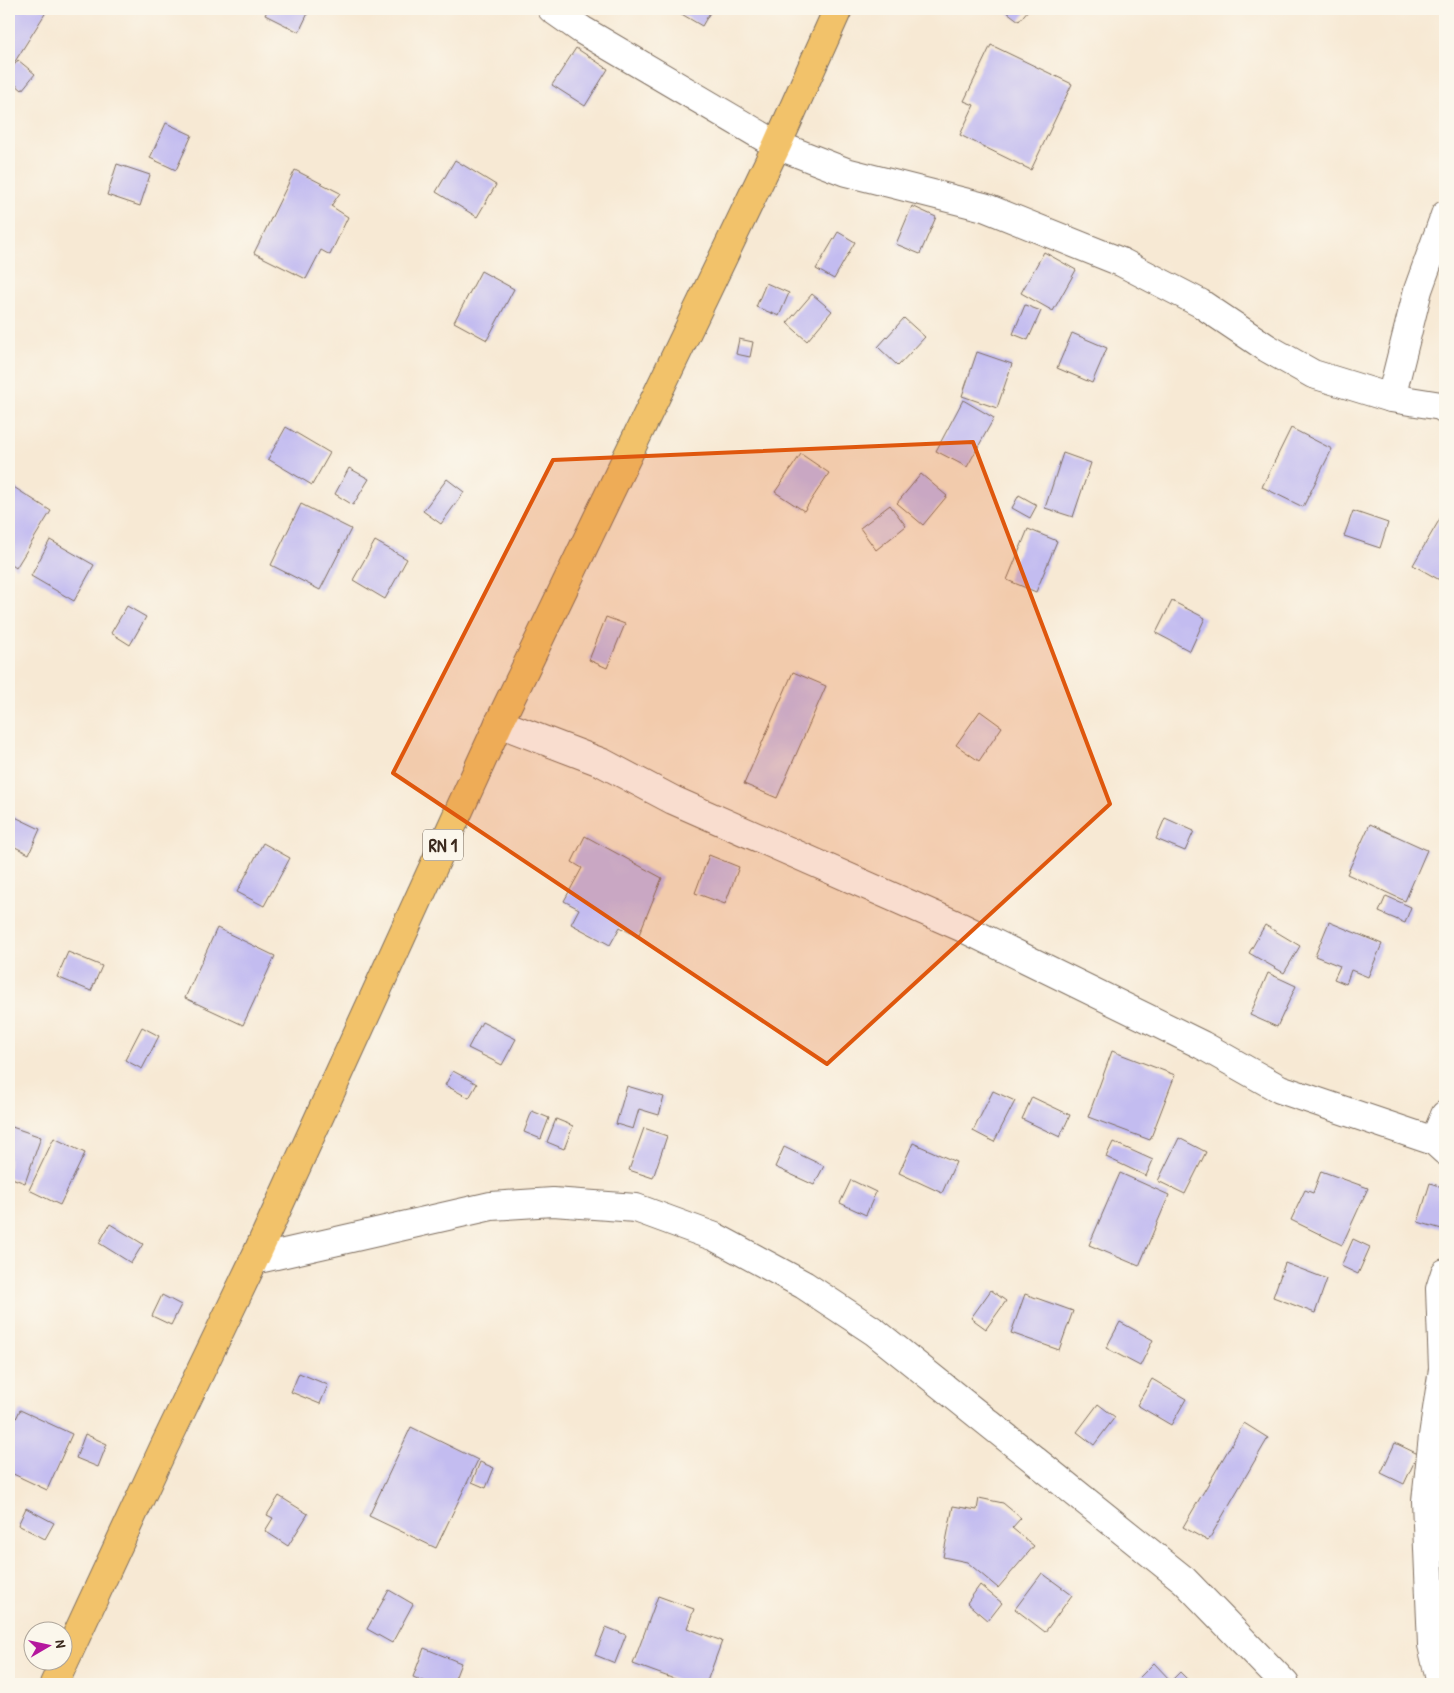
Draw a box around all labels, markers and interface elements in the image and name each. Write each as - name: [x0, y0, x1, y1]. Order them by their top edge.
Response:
- road number: RN 1: [423, 830, 463, 860]
- north arrow: [22, 1620, 72, 1670]
- text: N: [51, 1639, 71, 1650]

